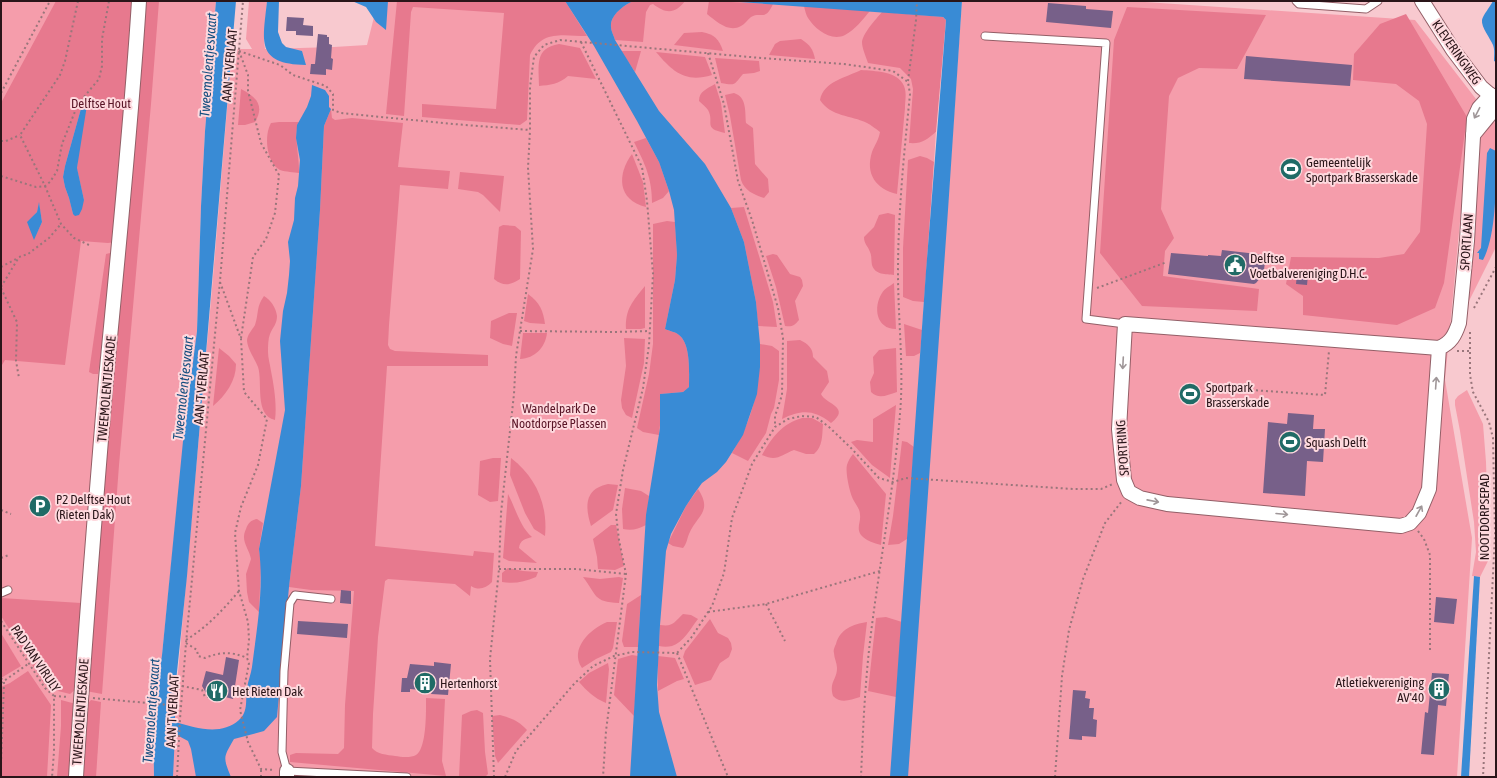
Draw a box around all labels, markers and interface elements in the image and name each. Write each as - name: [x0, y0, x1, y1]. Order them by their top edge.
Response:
- water label: Tweemolentjesvaart: [196, 12, 220, 118]
- street label: KLEVERINGWEG: [1429, 17, 1484, 87]
- street label: AAN 'T VERLAAT: [219, 28, 240, 102]
- park label: Delftse Hout: [71, 96, 131, 111]
- one-way arrow: [1473, 107, 1480, 119]
- place label: Gemeentelijk Sportpark Brasserskade: [1306, 155, 1418, 185]
- sports icon: Gemeentelijk Sportpark Brasserskade: [1278, 156, 1304, 182]
- street label: SPORTLAAN: [1457, 213, 1476, 271]
- place label: Delftse Voetbalvereniging D.H.C.: [1250, 251, 1367, 281]
- public building icon: Delftse Voetbalvereniging D.H.C.: [1222, 252, 1248, 278]
- street label: TWEEMOLENTJESKADE: [94, 335, 119, 443]
- water label: Tweemolentjesvaart: [170, 335, 196, 441]
- street label: AAN 'T VERLAAT: [191, 351, 212, 425]
- one-way arrow: [1119, 356, 1126, 369]
- one-way arrow: [1433, 377, 1440, 390]
- place label: Sportpark Brasserskade: [1206, 380, 1269, 410]
- sports icon: Sportpark Brasserskade: [1177, 381, 1203, 407]
- park label: Wandelpark De Nootdorpse Plassen: [511, 401, 607, 431]
- street label: SPORTRING: [1113, 419, 1132, 476]
- sports icon: Squash Delft: [1277, 429, 1303, 455]
- place label: Squash Delft: [1306, 435, 1367, 450]
- street label: NOOTDORPSEPAD: [1477, 474, 1492, 560]
- place label: P2 Delftse Hout (Rieten Dak): [56, 492, 130, 522]
- parking icon: P2 Delftse Hout (Rieten Dak): [27, 493, 53, 519]
- one-way arrow: [1146, 498, 1159, 506]
- one-way arrow: [1416, 505, 1424, 517]
- one-way arrow: [1276, 511, 1289, 518]
- street label: PAD VAN VIRULY: [8, 622, 63, 695]
- street label: TWEEMOLENTJESKADE: [69, 658, 92, 766]
- water label: Tweemolentjesvaart: [139, 658, 163, 764]
- building icon: Hertenhorst: [412, 670, 438, 696]
- street label: AAN 'T VERLAAT: [163, 674, 182, 748]
- place label: Atletiekvereniging AV'40: [1336, 675, 1424, 705]
- place label: Hertenhorst: [440, 676, 498, 691]
- building icon: Atletiekvereniging AV'40: [1426, 676, 1452, 702]
- restaurant icon: Het Rieten Dak: [204, 678, 230, 704]
- place label: Het Rieten Dak: [232, 684, 303, 699]

